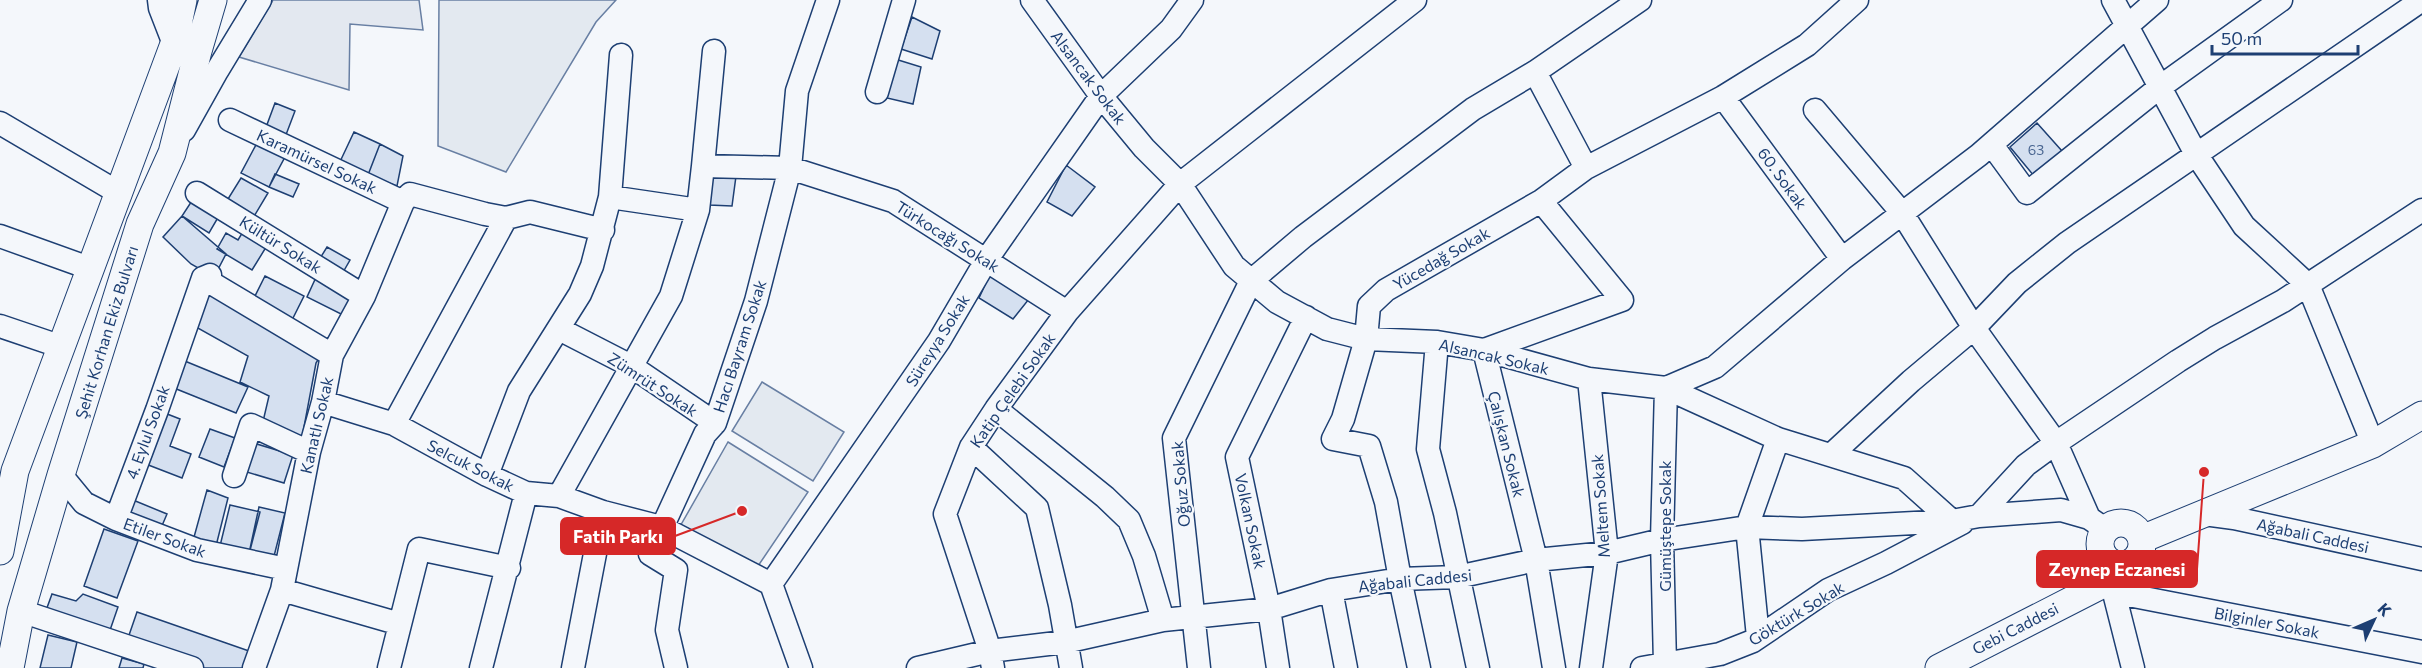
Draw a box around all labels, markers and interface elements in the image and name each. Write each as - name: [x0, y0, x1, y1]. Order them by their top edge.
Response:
- scale bar: [2212, 18, 2358, 56]
- street label: Alsancak Sokak: [1048, 26, 1131, 128]
- text: 50 m: [2221, 27, 2262, 49]
- street label: Karamürsel Sokak: [254, 125, 380, 197]
- house number: 63: [2028, 141, 2044, 158]
- street label: 60. Sokak: [1754, 144, 1812, 213]
- street label: Türkocağı Sokak: [893, 196, 1004, 276]
- street label: Kültür Sokak: [236, 211, 326, 277]
- street label: Yücedağ Sokak: [1389, 222, 1493, 293]
- street label: Şehit Korhan Ekiz Bulvarı: [71, 243, 141, 421]
- street label: Hacı Bayram Sokak: [709, 277, 770, 415]
- street label: Süreyya Sokak: [901, 290, 973, 390]
- street label: Katip Çelebi Sokak: [965, 329, 1059, 451]
- street label: Alsancak Sokak: [1437, 334, 1551, 378]
- street label: Zümrüt Sokak: [605, 348, 702, 420]
- street label: Kanatlı Sokak: [296, 374, 336, 475]
- street label: 4. Eylul Sokak: [121, 382, 173, 482]
- street label: Çalışkan Sokak: [1485, 389, 1529, 499]
- street label: Selcuk Sokak: [424, 435, 518, 495]
- street label: Oğuz Sokak: [1167, 440, 1193, 528]
- street label: Meltem Sokak: [1587, 453, 1613, 559]
- street label: Gümüştepe Sokak: [1655, 460, 1674, 592]
- street label: Volkan Sokak: [1232, 471, 1270, 571]
- street label: Etiler Sokak: [121, 513, 209, 561]
- street label: Ağabali Caddesi: [2255, 514, 2371, 556]
- callout: Fatih Parkı: [561, 518, 675, 554]
- text: Fatih Parkı: [573, 525, 663, 547]
- callout: Zeynep Eczanesi: [2037, 551, 2197, 587]
- text: Zeynep Eczanesi: [2049, 558, 2185, 580]
- street label: Ağabali Caddesi: [1357, 565, 1473, 595]
- street label: Göktürk Sokak: [1745, 577, 1848, 649]
- north arrow: [2344, 590, 2404, 650]
- street label: Gebi Caddesi: [1969, 598, 2061, 658]
- text: K: [2374, 599, 2396, 620]
- street label: Bilginler Sokak: [2213, 602, 2322, 642]

